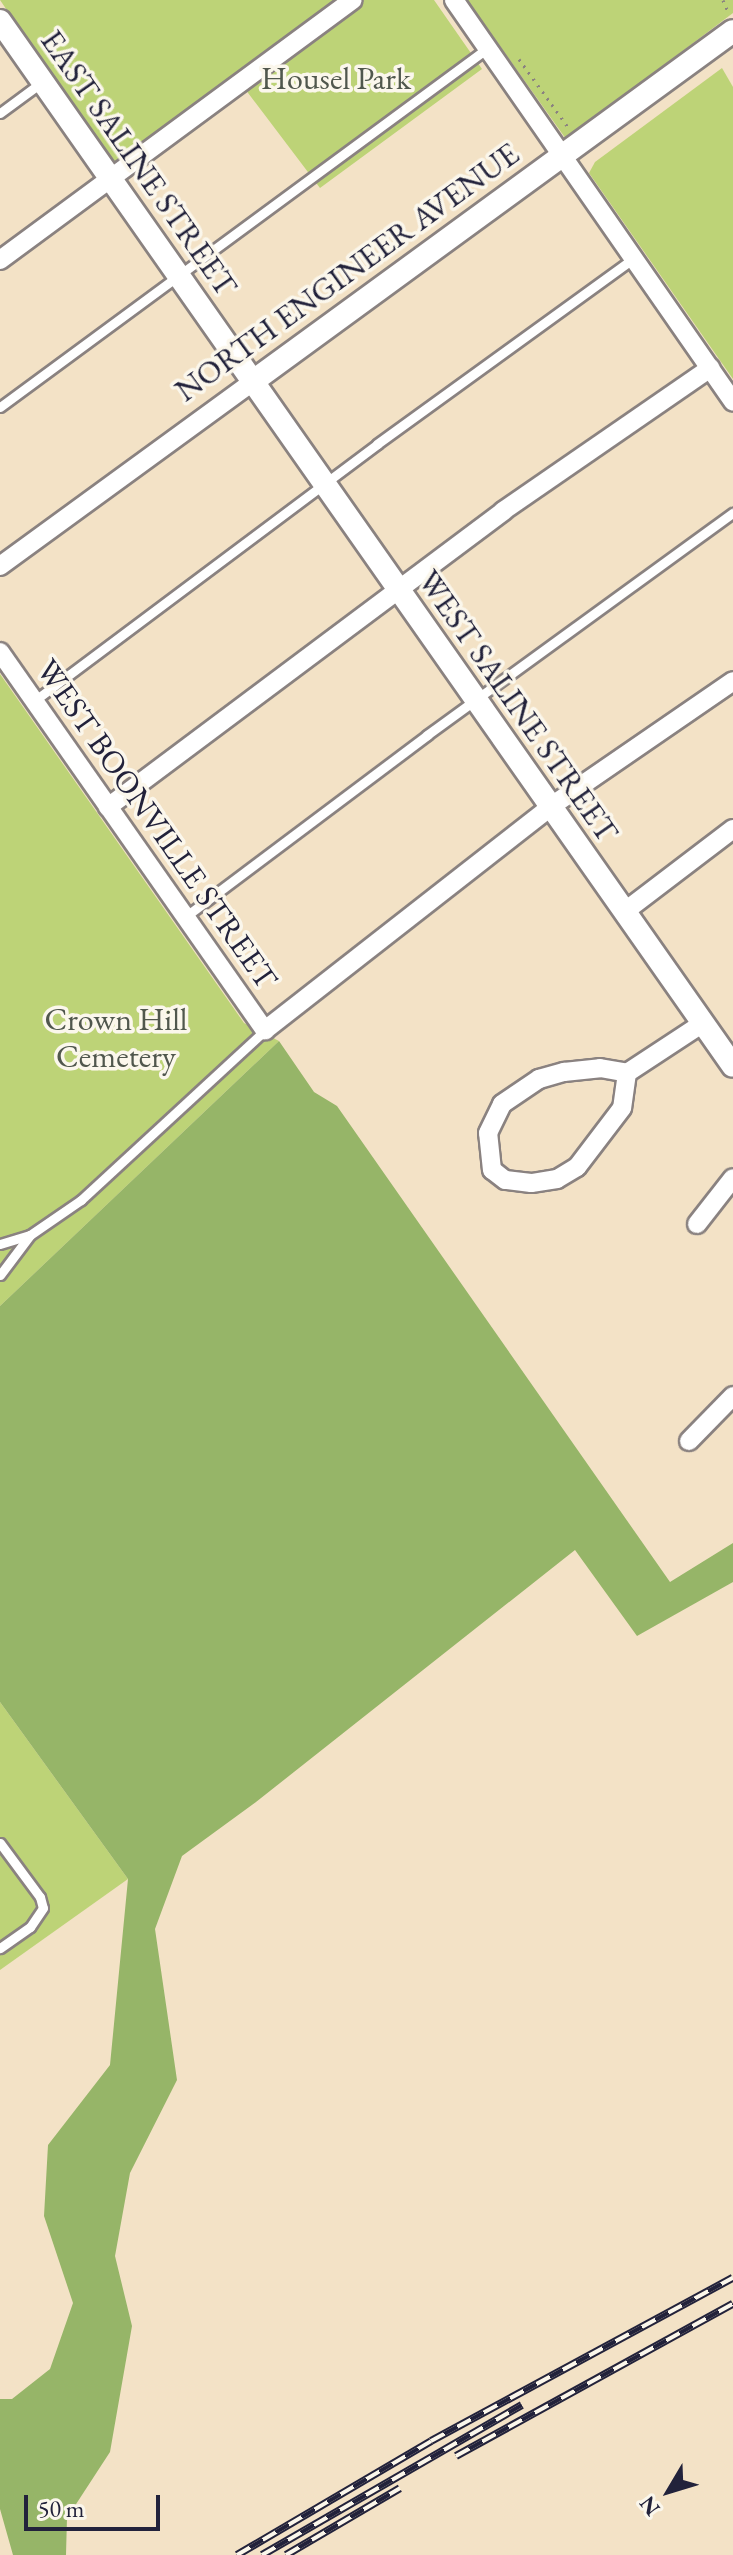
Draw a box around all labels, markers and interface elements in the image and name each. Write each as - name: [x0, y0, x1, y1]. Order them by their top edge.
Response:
- street label: EAST SALINE STREET: [33, 23, 245, 303]
- park label: Housel Park: [261, 59, 411, 97]
- street label: NORTH ENGINEER AVENUE: [168, 134, 526, 410]
- street label: WEST SALINE STREET: [410, 563, 626, 849]
- street label: WEST BOONVILLE STREET: [28, 652, 286, 996]
- park label: Crown Hill Cemetery: [44, 1001, 188, 1076]
- north arrow: [629, 2451, 709, 2531]
- scale bar: [28, 2479, 164, 2529]
- text: N: [633, 2490, 667, 2522]
- text: 50 m: [38, 2493, 85, 2524]

